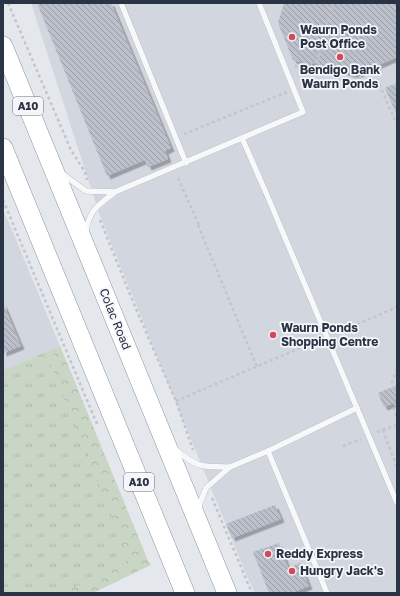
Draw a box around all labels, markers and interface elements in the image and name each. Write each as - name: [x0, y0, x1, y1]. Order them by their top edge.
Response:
- place label: Waurn Ponds Post Office: [300, 22, 377, 51]
- marker: Waurn Ponds Post Office: [287, 32, 297, 42]
- marker: Bendigo Bank Waurn Ponds: [335, 52, 345, 62]
- place label: Bendigo Bank Waurn Ponds: [300, 62, 380, 91]
- road number: A10: [13, 97, 43, 115]
- street label: Colac Road: [96, 286, 135, 352]
- place label: Waurn Ponds Shopping Centre: [281, 320, 378, 349]
- marker: Waurn Ponds Shopping Centre: [268, 330, 278, 340]
- road number: A10: [124, 473, 154, 491]
- place label: Reddy Express: [276, 546, 363, 561]
- marker: Reddy Express: [263, 549, 273, 559]
- place label: Hungry Jack's: [300, 563, 384, 578]
- marker: Hungry Jack's: [287, 566, 297, 576]

